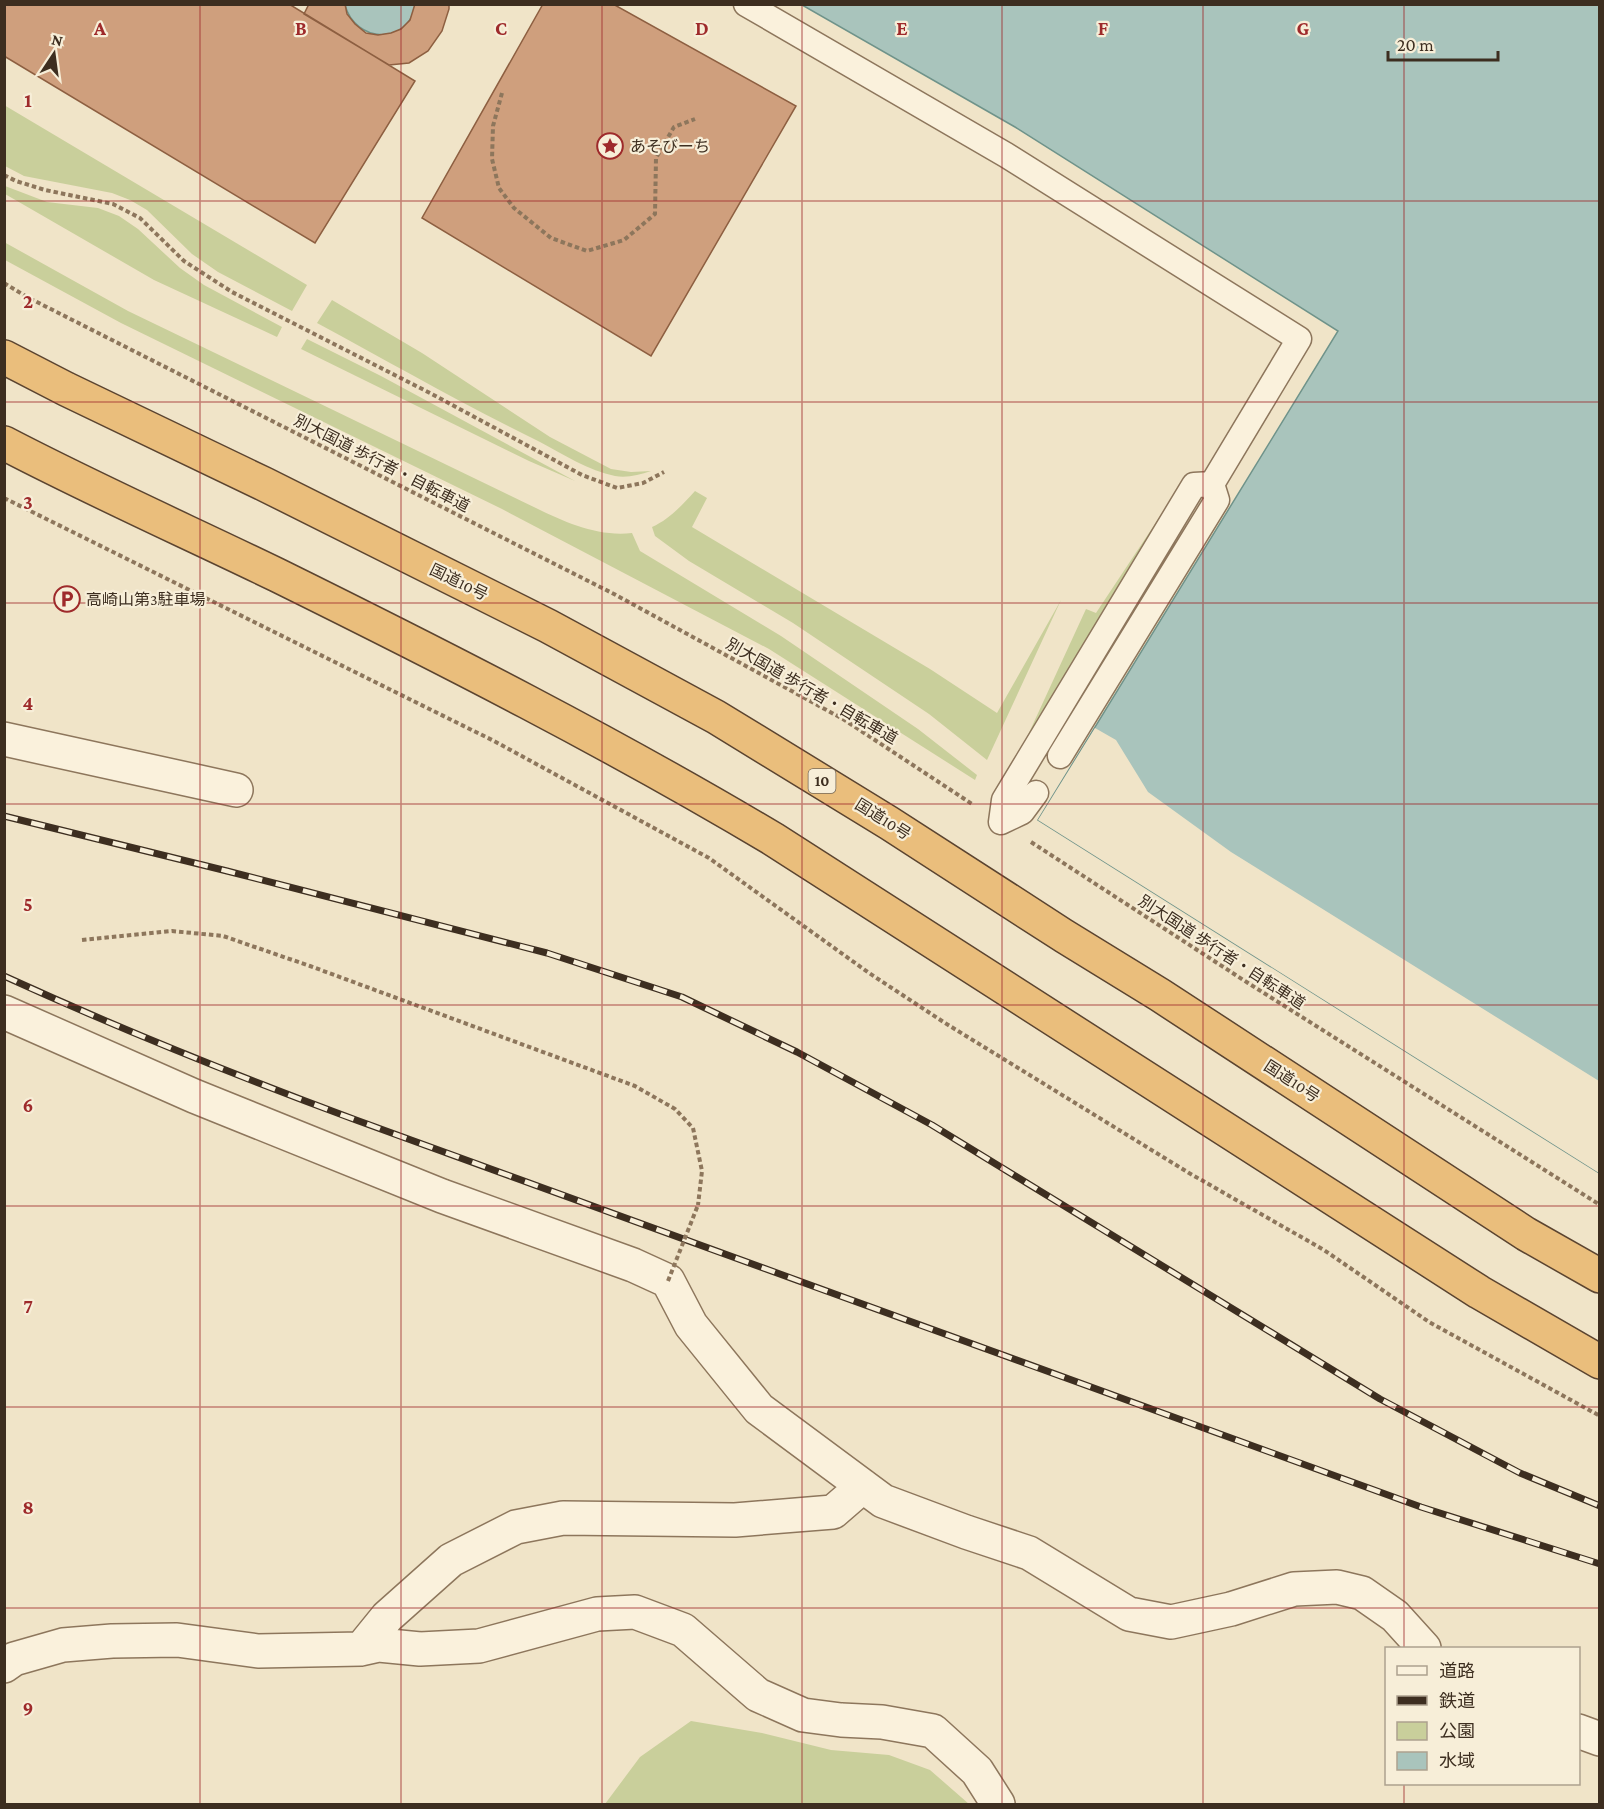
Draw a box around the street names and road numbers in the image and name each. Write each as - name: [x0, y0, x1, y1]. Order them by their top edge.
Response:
- street label: 別大国道 歩行者・自転車道: [291, 411, 473, 515]
- street label: 国道10号: [427, 561, 491, 603]
- street label: 別大国道 歩行者・自転車道: [723, 635, 901, 747]
- road number: 10: [808, 769, 836, 793]
- street label: 国道10号: [852, 795, 914, 843]
- street label: 別大国道 歩行者・自転車道: [1136, 892, 1308, 1012]
- street label: 国道10号: [1261, 1057, 1323, 1105]

